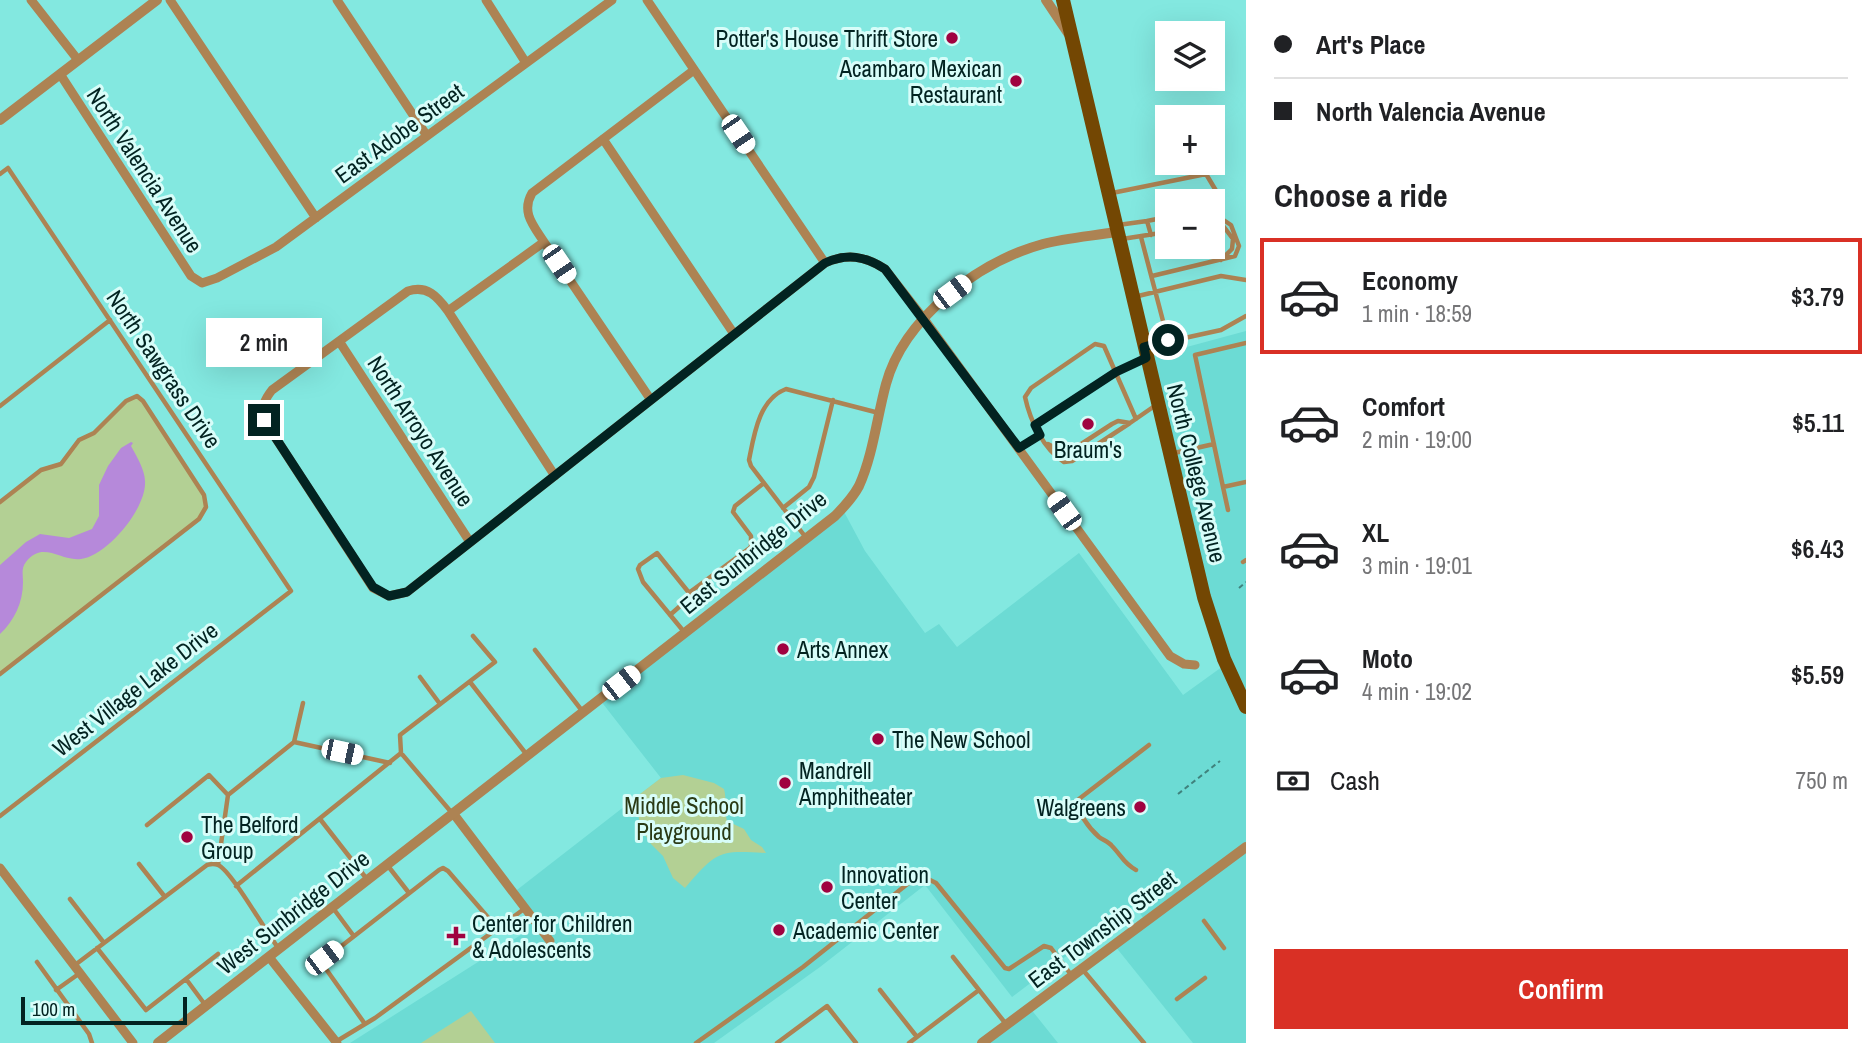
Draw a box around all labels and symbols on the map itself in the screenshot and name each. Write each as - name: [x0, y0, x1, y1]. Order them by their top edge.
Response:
- place label: Potter's House Thrift Store: [716, 23, 938, 54]
- marker: Potter's House Thrift Store: [944, 30, 960, 46]
- place label: Acambaro Mexican Restaurant: [839, 53, 1002, 110]
- marker: Acambaro Mexican Restaurant: [1008, 73, 1024, 89]
- street label: East Adobe Street: [328, 76, 470, 190]
- street label: North Valencia Avenue: [80, 81, 210, 259]
- car: [718, 111, 759, 157]
- car: [539, 241, 580, 287]
- car: [929, 271, 976, 313]
- street label: North Sawgrass Drive: [100, 284, 228, 454]
- callout: 2 min: [206, 318, 322, 368]
- route start: [1152, 324, 1184, 356]
- street label: North Arroyo Avenue: [361, 350, 481, 512]
- street label: North College Avenue: [1160, 380, 1234, 566]
- route end: [248, 404, 280, 436]
- marker: Braum's: [1080, 416, 1096, 432]
- place label: Braum's: [1054, 434, 1122, 465]
- street label: East Sunbridge Drive: [673, 483, 833, 621]
- car: [1044, 488, 1085, 534]
- street label: West Village Lake Drive: [46, 615, 224, 763]
- place label: Arts Annex: [796, 634, 889, 665]
- marker: Arts Annex: [775, 641, 791, 657]
- car: [598, 662, 645, 704]
- place label: The New School: [892, 724, 1030, 755]
- marker: The New School: [870, 731, 886, 747]
- car: [320, 737, 365, 767]
- place label: Mandrell Amphitheater: [798, 755, 913, 812]
- marker: Mandrell Amphitheater: [777, 775, 793, 791]
- park label: Middle School Playground: [624, 790, 744, 847]
- place label: Walgreens: [1037, 792, 1126, 823]
- marker: Walgreens: [1132, 799, 1148, 815]
- place label: The Belford Group: [201, 809, 299, 866]
- marker: The Belford Group: [179, 829, 195, 845]
- street label: West Sunbridge Drive: [210, 843, 376, 981]
- place label: Innovation Center: [841, 859, 929, 916]
- street label: East Township Street: [1022, 863, 1182, 995]
- marker: Innovation Center: [819, 879, 835, 895]
- place label: Center for Children & Adolescents: [472, 908, 632, 965]
- place label: Academic Center: [792, 915, 939, 946]
- marker: Academic Center: [771, 922, 787, 938]
- marker: Center for Children & Adolescents: [446, 926, 466, 946]
- car: [301, 937, 348, 979]
- scale bar: [21, 994, 187, 1026]

